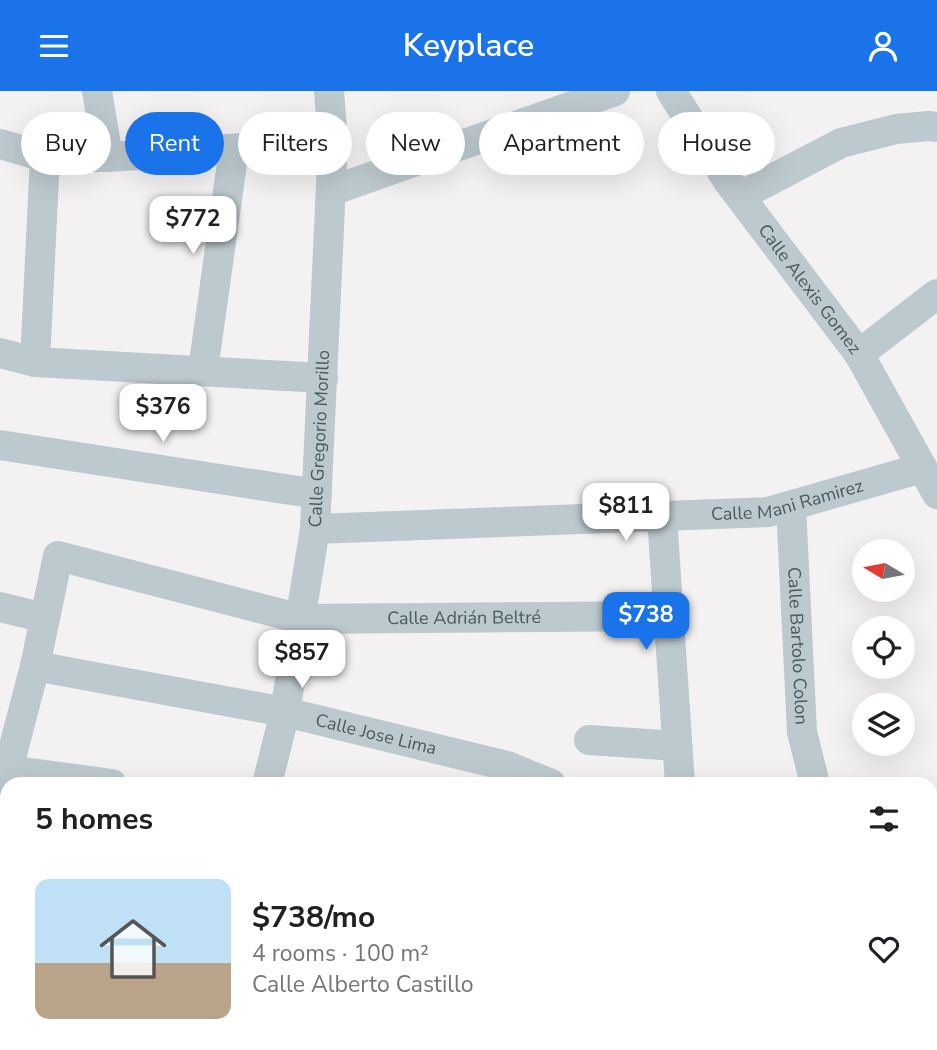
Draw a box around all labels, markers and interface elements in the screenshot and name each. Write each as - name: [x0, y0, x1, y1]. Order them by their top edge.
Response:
- text: Keyplace: [403, 24, 534, 67]
- icon: menu: [35, 27, 73, 65]
- icon: person: [864, 27, 902, 65]
- chip: Buy: [21, 112, 111, 175]
- chip: Rent: [125, 112, 224, 175]
- chip: Filters: [238, 112, 352, 175]
- chip: New: [366, 112, 465, 175]
- chip: Apartment: [479, 112, 644, 175]
- chip: House: [658, 112, 775, 175]
- pin: $772: [152, 197, 234, 256]
- text: $772: [165, 203, 221, 234]
- street label: Calle Alexis Gomez: [753, 219, 867, 359]
- street label: Calle Gregorio Morillo: [303, 349, 335, 528]
- pin: $376: [122, 385, 204, 444]
- text: $376: [135, 391, 191, 422]
- street label: Calle Mani Ramirez: [710, 473, 866, 526]
- pin: $811: [585, 483, 667, 543]
- text: $811: [598, 490, 654, 521]
- north arrow: [852, 539, 915, 602]
- map controls: [852, 539, 915, 756]
- street label: Calle Bartolo Colon: [782, 566, 814, 725]
- pin: $738: [605, 593, 687, 652]
- text: $738: [618, 599, 674, 630]
- street label: Calle Adrián Beltré: [387, 605, 541, 630]
- button: locate: [852, 616, 915, 679]
- pin: $857: [261, 631, 343, 690]
- text: $857: [274, 637, 330, 668]
- button: layers: [852, 693, 915, 756]
- street label: Calle Jose Lima: [313, 708, 439, 760]
- text: 5 homes: [35, 799, 153, 840]
- icon: filters: [865, 800, 903, 838]
- text: $738/mo: [252, 897, 375, 938]
- icon: home: [91, 907, 175, 991]
- icon: heart: [865, 930, 903, 968]
- text: 4 rooms · 100 m²: [252, 938, 429, 969]
- text: Calle Alberto Castillo: [252, 969, 474, 1000]

